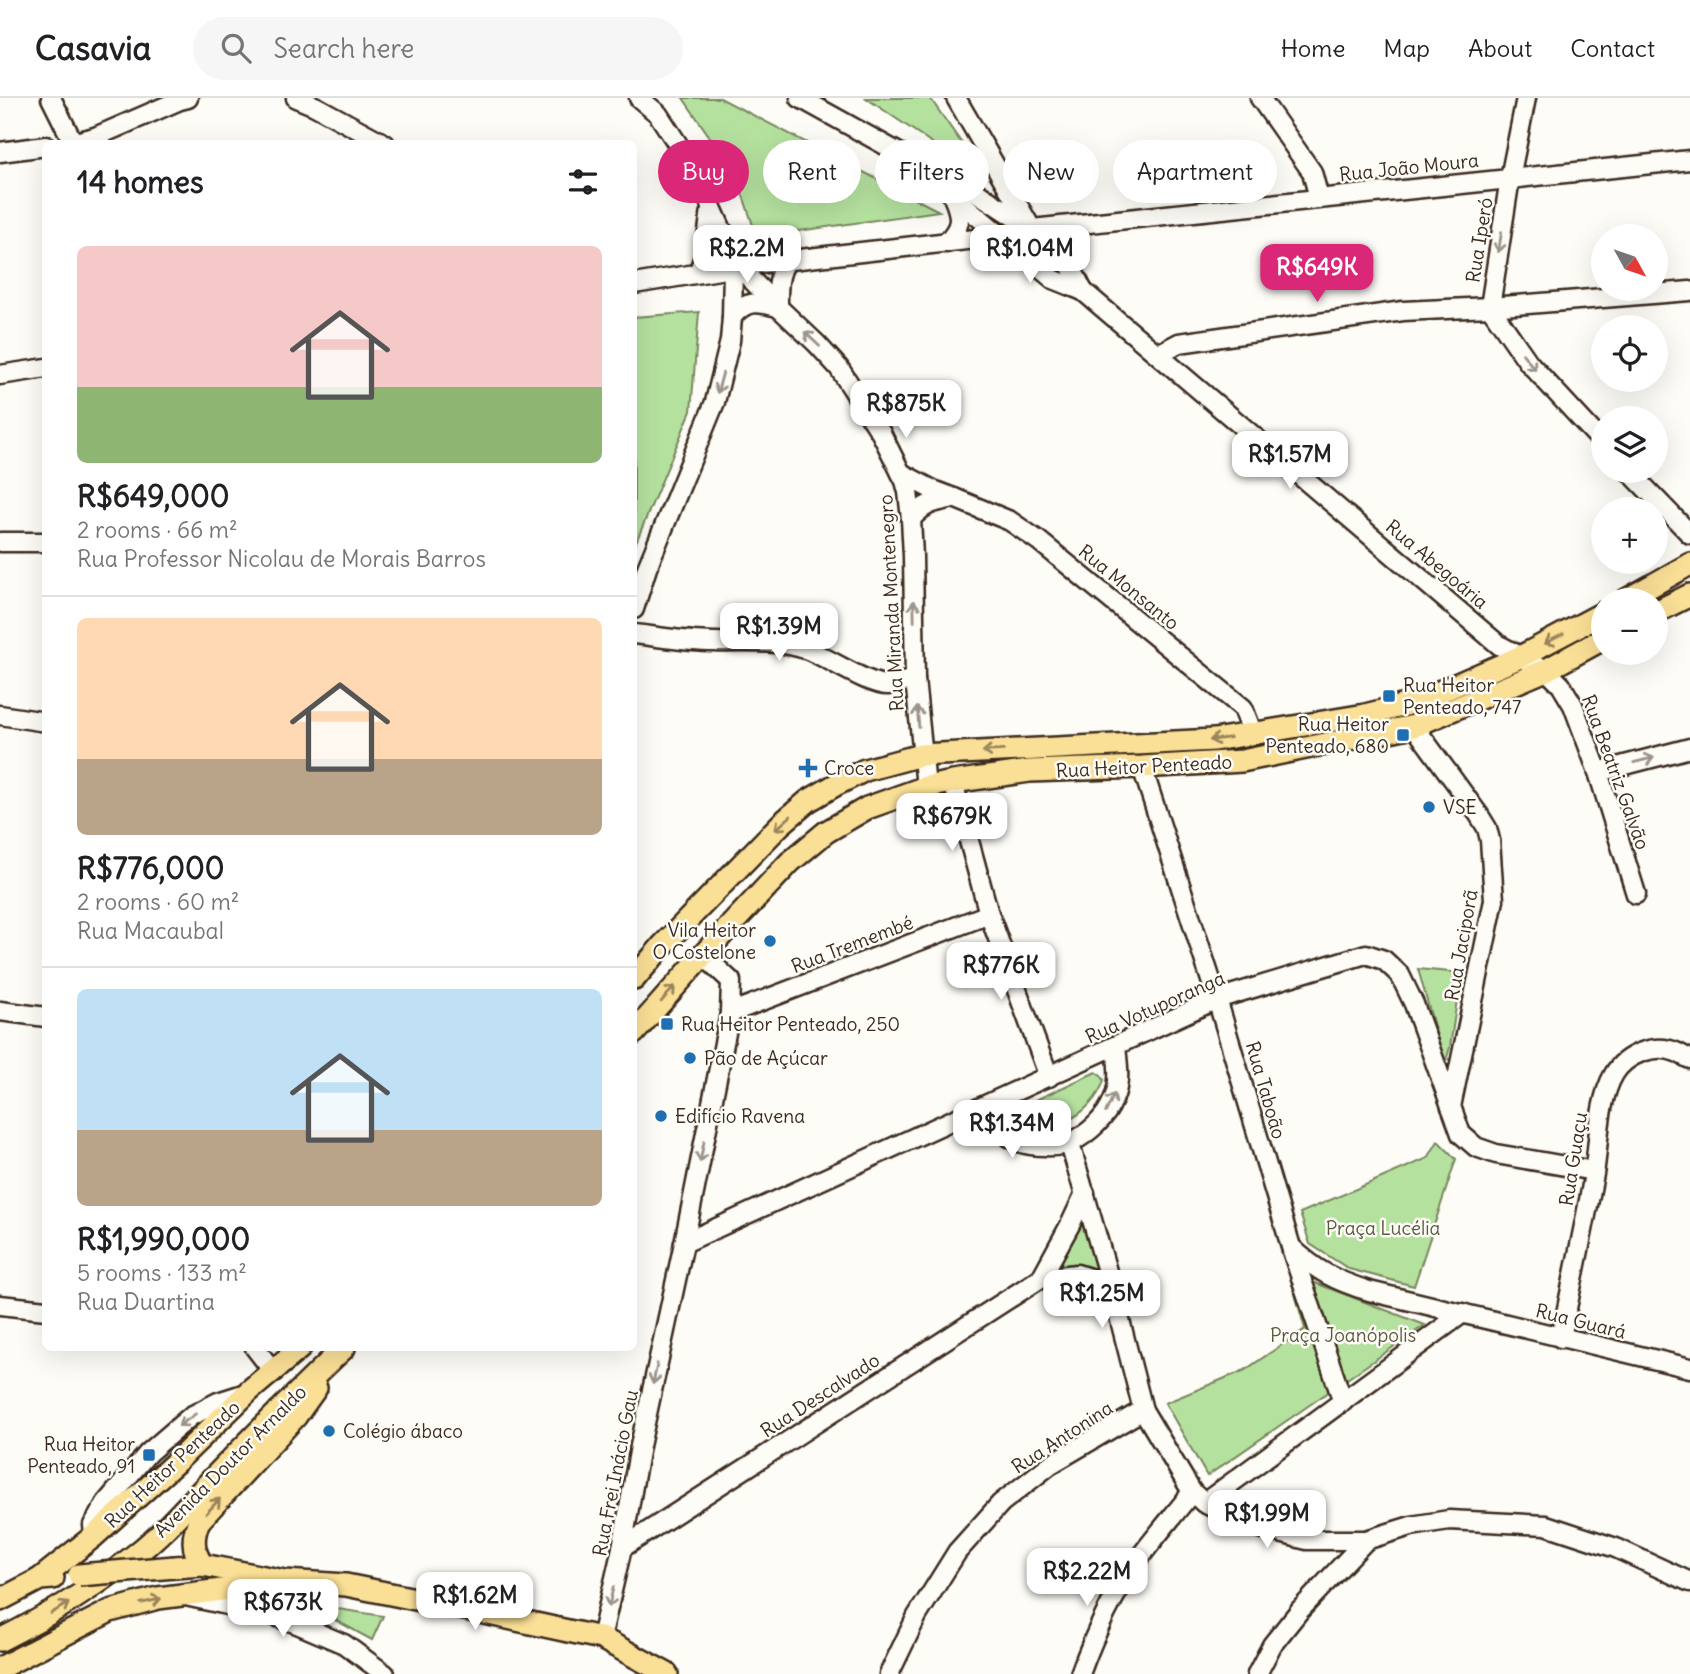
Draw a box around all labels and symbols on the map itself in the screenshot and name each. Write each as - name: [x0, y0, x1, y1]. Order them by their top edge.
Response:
- street label: Rua João Moura: [1338, 148, 1480, 186]
- street label: Rua Iperó: [1460, 196, 1498, 284]
- north arrow: [1591, 224, 1668, 301]
- pin: R$2.2M: [690, 226, 804, 285]
- pin: R$1.04M: [965, 226, 1095, 285]
- one-way arrow: [1493, 231, 1506, 253]
- pin: R$649K: [1260, 244, 1374, 304]
- one-way arrow: [804, 331, 821, 348]
- one-way arrow: [1522, 352, 1537, 371]
- one-way arrow: [713, 372, 726, 394]
- pin: R$875K: [849, 380, 963, 440]
- pin: R$1.57M: [1225, 432, 1355, 491]
- street label: Rua Miranda Montenegro: [873, 494, 909, 712]
- street label: Rua Abegoária: [1381, 514, 1493, 614]
- street label: Rua Monsanto: [1074, 539, 1184, 635]
- one-way arrow: [907, 599, 921, 622]
- pin: R$1.39M: [714, 603, 844, 663]
- one-way arrow: [1544, 633, 1565, 647]
- place label: Rua Heitor Penteado, 747: [1403, 673, 1521, 719]
- marker: Rua Heitor Penteado, 747: [1381, 688, 1397, 704]
- street label: Rua Beatriz Galvão: [1577, 691, 1655, 853]
- one-way arrow: [911, 706, 924, 729]
- place label: Rua Heitor Penteado, 680: [1265, 712, 1389, 758]
- marker: Rua Heitor Penteado, 680: [1395, 727, 1411, 743]
- one-way arrow: [1209, 733, 1232, 746]
- one-way arrow: [981, 745, 1004, 758]
- street label: Rua Heitor Penteado: [1055, 749, 1233, 783]
- one-way arrow: [1632, 753, 1655, 766]
- place label: Croce: [824, 756, 874, 780]
- marker: Croce: [798, 758, 818, 778]
- pin: R$679K: [895, 794, 1009, 853]
- place label: VSE: [1443, 795, 1477, 819]
- marker: VSE: [1421, 799, 1437, 815]
- one-way arrow: [774, 815, 792, 831]
- street label: Rua Jaciporã: [1439, 887, 1483, 1003]
- street label: Rua Tremembé: [788, 910, 916, 978]
- place label: Vila Heitor O Costelone: [653, 918, 756, 964]
- marker: Vila Heitor O Costelone: [762, 933, 778, 949]
- pin: R$776K: [944, 942, 1058, 1002]
- street label: Rua Votuporanga: [1082, 965, 1228, 1048]
- one-way arrow: [660, 986, 677, 1003]
- place label: Rua Heitor Penteado, 250: [681, 1012, 900, 1036]
- marker: Rua Heitor Penteado, 250: [659, 1016, 675, 1032]
- street label: Rua Taboão: [1241, 1038, 1291, 1142]
- place label: Pão de Açúcar: [704, 1046, 828, 1070]
- marker: Pão de Açúcar: [682, 1050, 698, 1066]
- one-way arrow: [1104, 1093, 1118, 1114]
- pin: R$1.34M: [947, 1100, 1077, 1160]
- place label: Edifício Ravena: [675, 1104, 805, 1128]
- marker: Edifício Ravena: [653, 1108, 669, 1124]
- street label: Rua Guaçu: [1554, 1110, 1592, 1208]
- one-way arrow: [695, 1140, 709, 1163]
- park label: Praça Lucélia: [1326, 1216, 1440, 1240]
- pin: R$1.25M: [1037, 1270, 1167, 1330]
- street label: Rua Guará: [1533, 1298, 1629, 1344]
- park label: Praça Joanópolis: [1270, 1323, 1416, 1347]
- street label: Rua Descalvado: [756, 1348, 884, 1442]
- one-way arrow: [648, 1362, 662, 1385]
- street label: Avenida Doutor Arnaldo: [149, 1380, 311, 1542]
- street label: Rua Frei Inácio Gau: [587, 1388, 643, 1558]
- street label: Rua Heitor Penteado: [99, 1395, 245, 1533]
- street label: Rua Antonina: [1007, 1395, 1117, 1479]
- one-way arrow: [178, 1413, 197, 1427]
- place label: Colégio ábaco: [343, 1419, 463, 1443]
- marker: Colégio ábaco: [321, 1423, 337, 1439]
- place label: Rua Heitor Penteado, 91: [27, 1432, 135, 1478]
- marker: Rua Heitor Penteado, 91: [141, 1447, 157, 1463]
- pin: R$1.99M: [1202, 1490, 1332, 1550]
- one-way arrow: [205, 1498, 222, 1515]
- pin: R$2.22M: [1022, 1548, 1152, 1608]
- pin: R$1.62M: [410, 1572, 540, 1632]
- pin: R$673K: [226, 1580, 340, 1639]
- one-way arrow: [604, 1585, 617, 1608]
- one-way arrow: [139, 1593, 162, 1607]
- one-way arrow: [50, 1600, 69, 1615]

